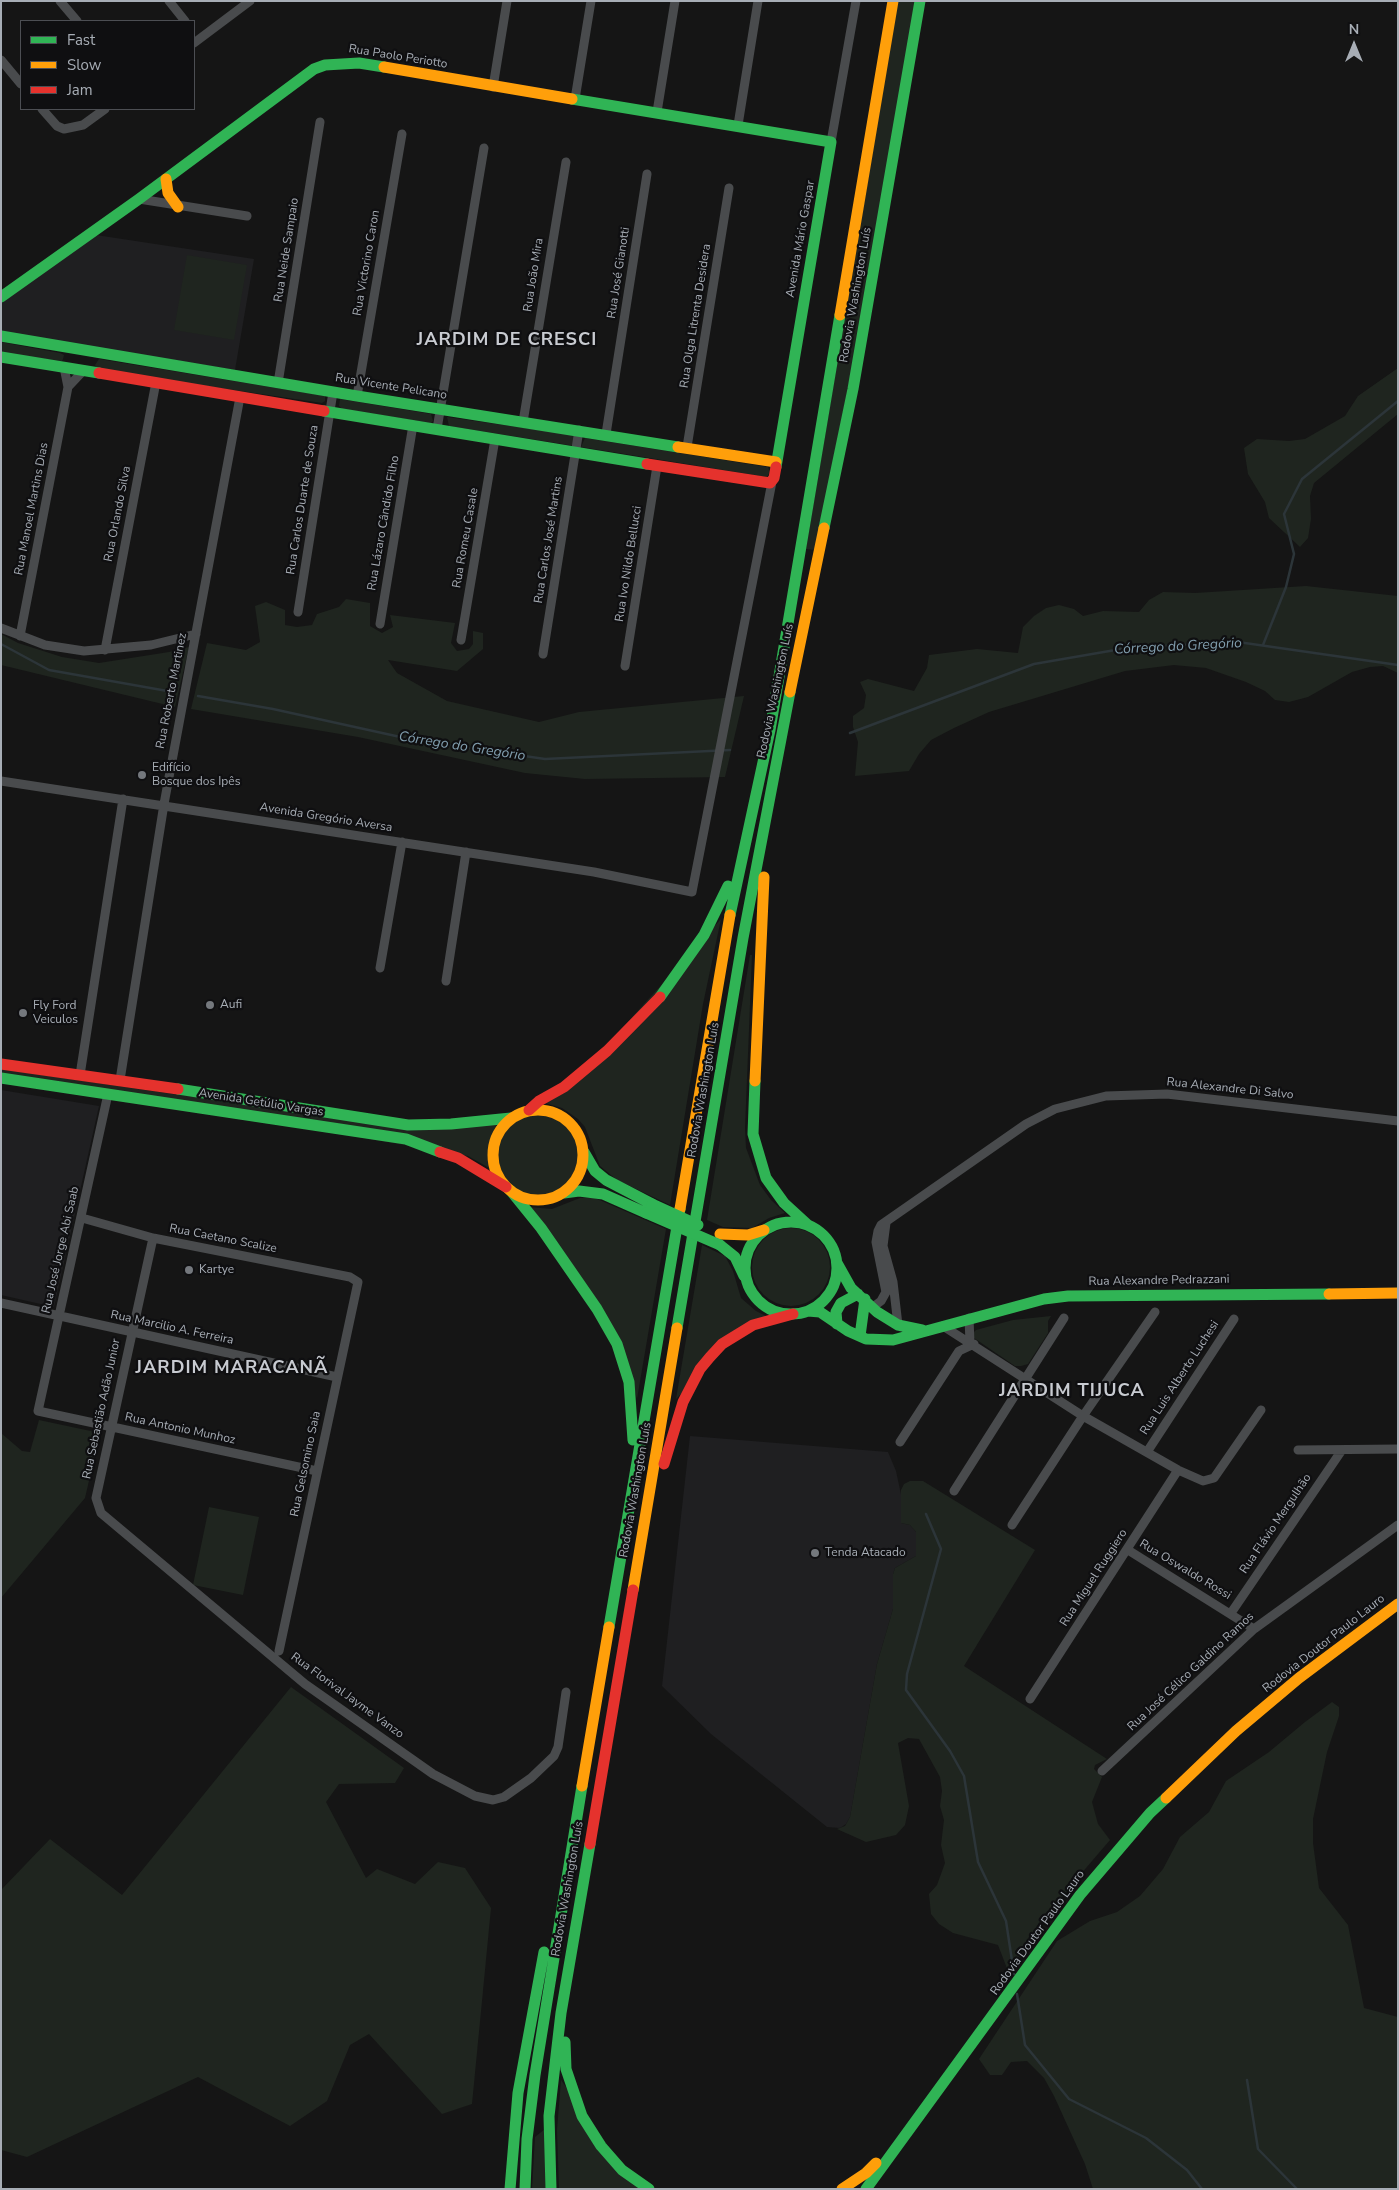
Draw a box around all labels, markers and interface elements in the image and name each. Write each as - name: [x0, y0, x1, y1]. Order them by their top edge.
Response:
- legend: [20, 20, 195, 110]
- north arrow: [1329, 20, 1379, 70]
- text: N: [1349, 20, 1359, 39]
- text: Fast: [67, 30, 95, 50]
- street label: Rua Paolo Periotto: [347, 42, 449, 72]
- text: Slow: [67, 55, 101, 75]
- text: Jam: [67, 80, 93, 100]
- street label: Avenida Mário Gaspar: [784, 179, 818, 299]
- street label: Rua Neide Sampaio: [272, 197, 302, 303]
- street label: Rua Victorino Caron: [351, 209, 383, 317]
- street label: Rua José Gianotti: [605, 226, 633, 320]
- street label: Rodovia Washington Luís: [837, 226, 875, 364]
- street label: Rua João Mira: [521, 237, 547, 313]
- street label: Rua Olga Litrenta Desidera: [677, 243, 715, 389]
- district label: JARDIM DE CRESCI: [415, 330, 599, 352]
- street label: Rua Vicente Pelicano: [334, 371, 448, 403]
- street label: Rua Carlos Duarte de Souza: [284, 424, 322, 576]
- street label: Rua Manoel Martins Dias: [12, 441, 52, 577]
- street label: Rua Lázaro Cândido Filho: [365, 454, 403, 592]
- street label: Rua Orlando Silva: [102, 465, 134, 563]
- street label: Rua Carlos José Martins: [532, 475, 566, 605]
- street label: Rua Romeu Casale: [450, 487, 482, 589]
- street label: Rua Ivo Nildo Bellucci: [613, 505, 645, 623]
- street label: Rodovia Washington Luís: [755, 622, 797, 760]
- street label: Rua Roberto Martinez: [154, 632, 190, 750]
- water label: Córrego do Gregório: [1114, 635, 1242, 659]
- water label: Córrego do Gregório: [398, 729, 526, 765]
- place label: Edifício Bosque dos Ipês: [152, 761, 240, 789]
- marker: Edifício Bosque dos Ipês: [136, 769, 148, 781]
- street label: Avenida Gregório Aversa: [259, 800, 393, 836]
- place label: Aufi: [220, 998, 242, 1012]
- place label: Fly Ford Veiculos: [33, 999, 78, 1027]
- marker: Aufi: [204, 999, 216, 1011]
- marker: Fly Ford Veiculos: [17, 1007, 29, 1019]
- street label: Rodovia Washington Luís: [685, 1021, 723, 1159]
- street label: Rua Alexandre Di Salvo: [1166, 1075, 1294, 1103]
- street label: Avenida Getúlio Vargas: [197, 1086, 325, 1120]
- street label: Rua José Jorge Abi Saab: [39, 1185, 83, 1315]
- street label: Rua Caetano Scalize: [168, 1221, 278, 1257]
- place label: Kartye: [199, 1263, 234, 1277]
- marker: Kartye: [183, 1264, 195, 1276]
- street label: Rua Alexandre Pedrazzani: [1088, 1273, 1230, 1289]
- street label: Rua Marcilio A. Ferreira: [109, 1308, 235, 1348]
- street label: Rua Luis Alberto Luchesi: [1138, 1318, 1222, 1438]
- street label: Rua Sebastião Adão Junior: [80, 1338, 124, 1480]
- district label: JARDIM MARACANÃ: [134, 1358, 330, 1380]
- district label: JARDIM TIJUCA: [998, 1381, 1146, 1403]
- street label: Rua Antonio Munhoz: [123, 1410, 237, 1448]
- street label: Rua Gelsomino Saia: [288, 1410, 324, 1518]
- street label: Rodovia Washington Luís: [617, 1421, 655, 1559]
- street label: Rua Flávio Mergulhão: [1237, 1471, 1315, 1577]
- street label: Rua Miguel Ruggiero: [1057, 1527, 1131, 1629]
- street label: Rua Oswaldo Rossi: [1136, 1537, 1234, 1603]
- place label: Tenda Atacado: [825, 1546, 906, 1560]
- marker: Tenda Atacado: [809, 1547, 821, 1559]
- street label: Rodovia Doutor Paulo Lauro: [1260, 1592, 1388, 1696]
- street label: Rua José Célico Galdino Ramos: [1125, 1610, 1257, 1734]
- street label: Rua Florival Jayme Vanzo: [288, 1650, 406, 1742]
- street label: Rodovia Washington Luís: [549, 1820, 587, 1958]
- street label: Rodovia Doutor Paulo Lauro: [988, 1868, 1088, 1998]

